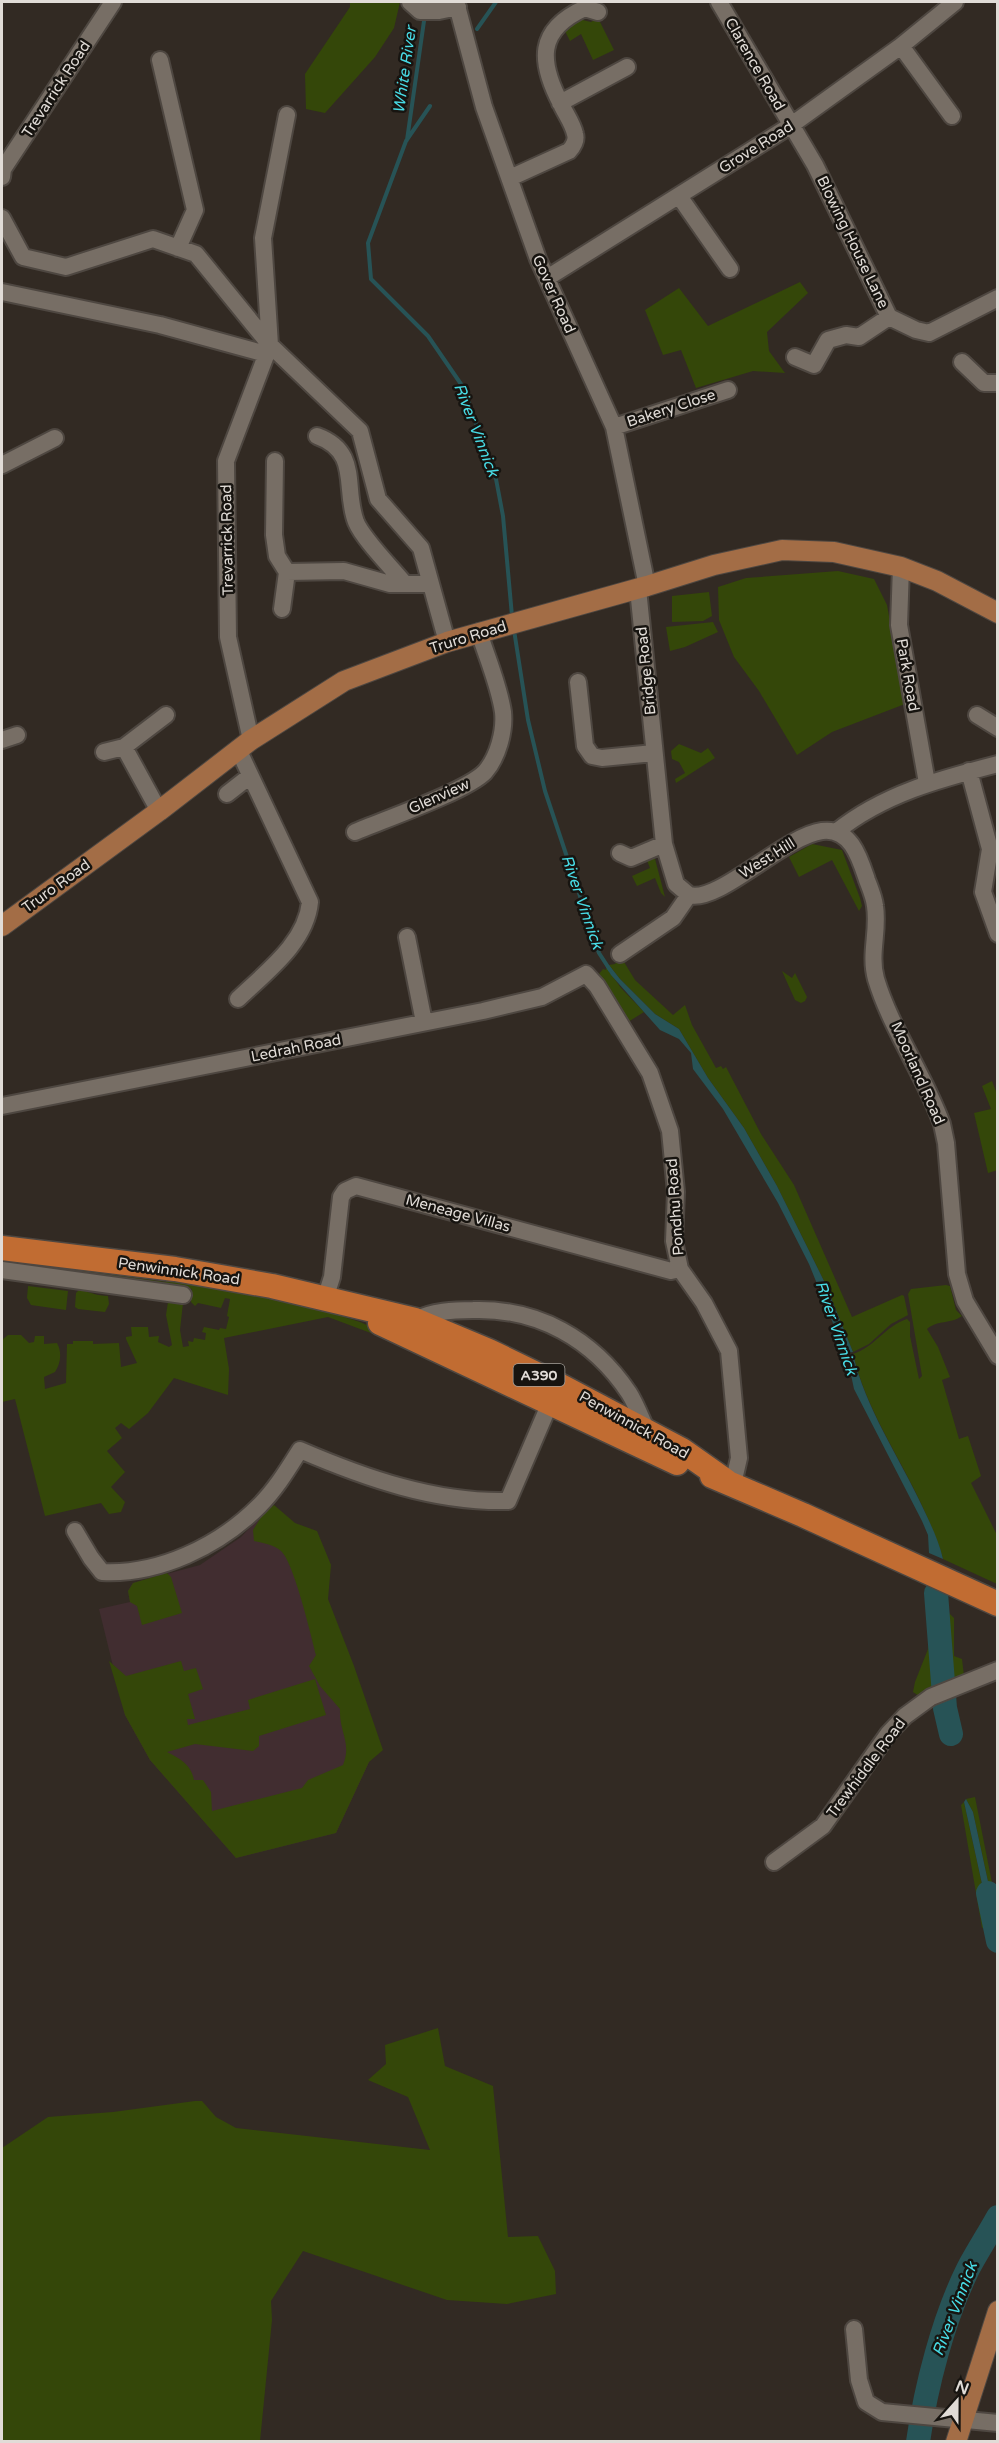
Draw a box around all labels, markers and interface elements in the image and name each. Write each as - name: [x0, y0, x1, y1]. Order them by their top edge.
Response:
- street label: Clarence Road: [721, 15, 789, 113]
- water label: White River: [389, 23, 421, 115]
- street label: Trevarrick Road: [18, 37, 94, 141]
- street label: Grove Road: [716, 117, 796, 177]
- street label: Blowing House Lane: [813, 173, 893, 311]
- street label: Gover Road: [529, 252, 579, 336]
- water label: River Vinnick: [449, 380, 503, 481]
- street label: Bakery Close: [624, 385, 718, 431]
- street label: Trevarrick Road: [217, 484, 237, 596]
- street label: Truro Road: [427, 617, 509, 657]
- street label: Bridge Road: [632, 626, 660, 716]
- street label: Park Road: [893, 637, 923, 713]
- street label: Glenview: [406, 775, 472, 817]
- street label: West Hill: [736, 834, 798, 882]
- water label: River Vinnick: [556, 852, 608, 953]
- street label: Truro Road: [19, 855, 93, 917]
- street label: Moorland Road: [887, 1019, 949, 1127]
- street label: Ledrah Road: [249, 1030, 343, 1066]
- street label: Pondhu Road: [663, 1158, 687, 1256]
- street label: Meneage Villas: [404, 1190, 512, 1236]
- street label: Penwinnick Road: [117, 1254, 241, 1288]
- water label: River Vinnick: [810, 1278, 862, 1379]
- road number: A390: [514, 1364, 564, 1386]
- street label: Penwinnick Road: [576, 1387, 692, 1463]
- street label: Trewhiddle Road: [823, 1715, 909, 1821]
- water label: River Vinnick: [928, 2258, 982, 2359]
- north arrow: [927, 2371, 987, 2431]
- text: N: [952, 2376, 972, 2400]

